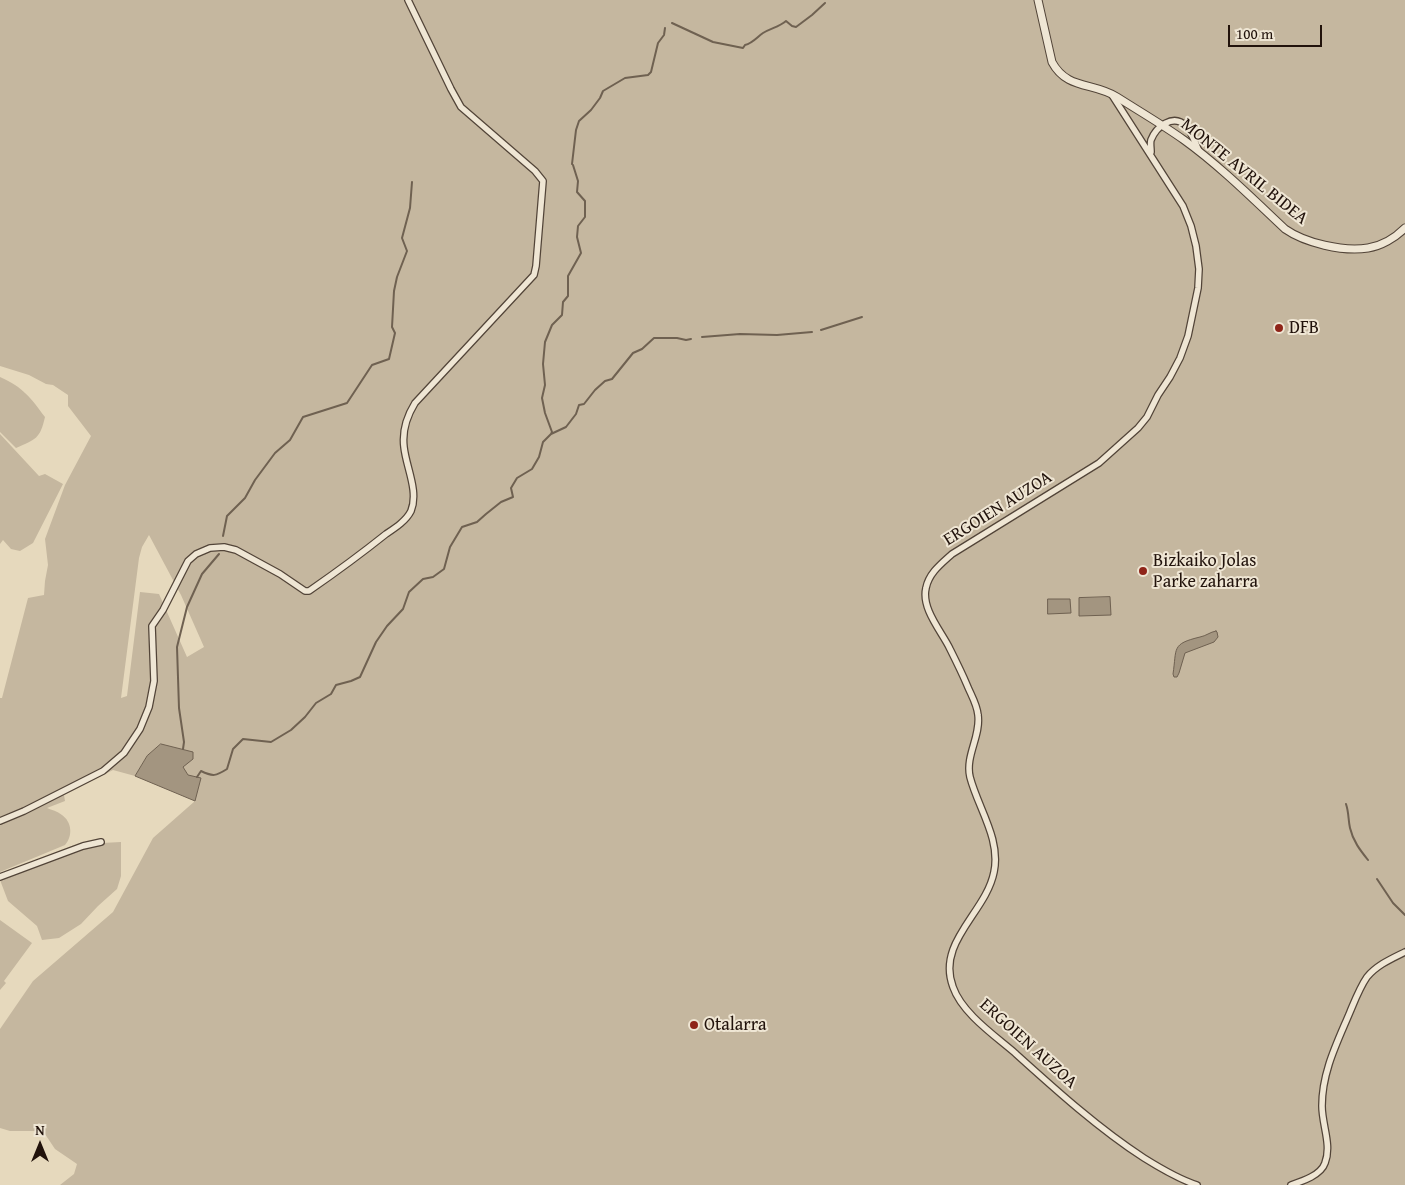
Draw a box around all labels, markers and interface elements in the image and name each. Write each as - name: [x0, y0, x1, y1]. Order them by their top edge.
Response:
- scale bar: [1230, 15, 1324, 47]
- text: 100 m: [1236, 23, 1273, 44]
- street label: MONTE AVRIL BIDEA: [1176, 114, 1312, 230]
- place label: DFB: [1289, 317, 1319, 339]
- marker: DFB: [1273, 322, 1285, 334]
- street label: ERGOIEN AUZOA: [940, 467, 1056, 551]
- place label: Bizkaiko Jolas Parke zaharra: [1153, 550, 1258, 592]
- marker: Bizkaiko Jolas Parke zaharra: [1137, 565, 1149, 577]
- street label: ERGOIEN AUZOA: [975, 994, 1081, 1094]
- place label: Otalarra: [704, 1014, 767, 1036]
- marker: Otalarra: [688, 1019, 700, 1031]
- north arrow: [15, 1120, 65, 1170]
- text: N: [35, 1120, 45, 1140]

